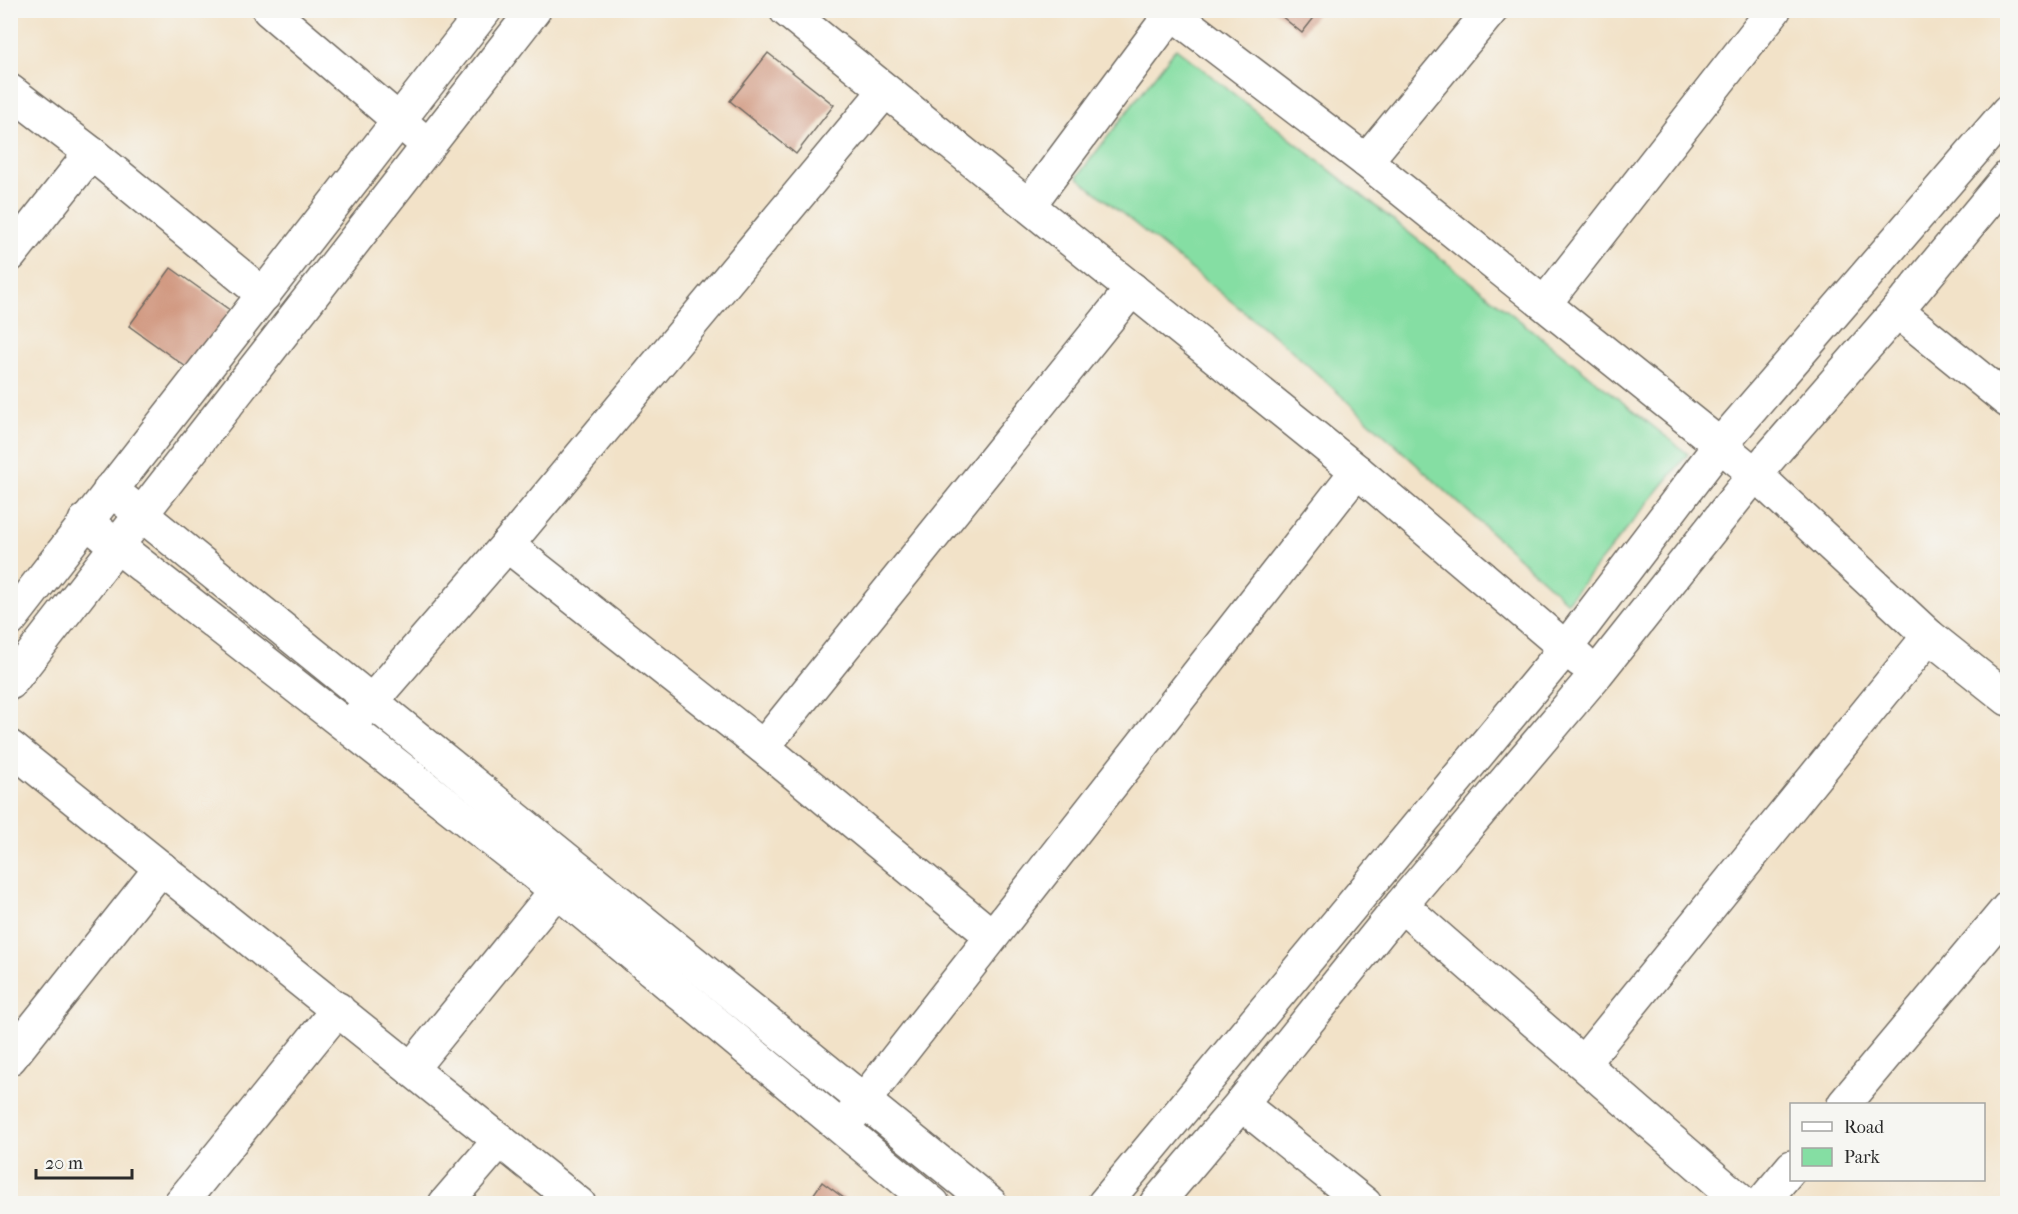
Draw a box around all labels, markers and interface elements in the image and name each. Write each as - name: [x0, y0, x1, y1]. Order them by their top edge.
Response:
- legend: [1790, 1103, 1985, 1181]
- text: Road: [1844, 1117, 1884, 1138]
- scale bar: [36, 1142, 132, 1180]
- text: Park: [1844, 1147, 1881, 1168]
- text: 20 m: [45, 1153, 83, 1174]

